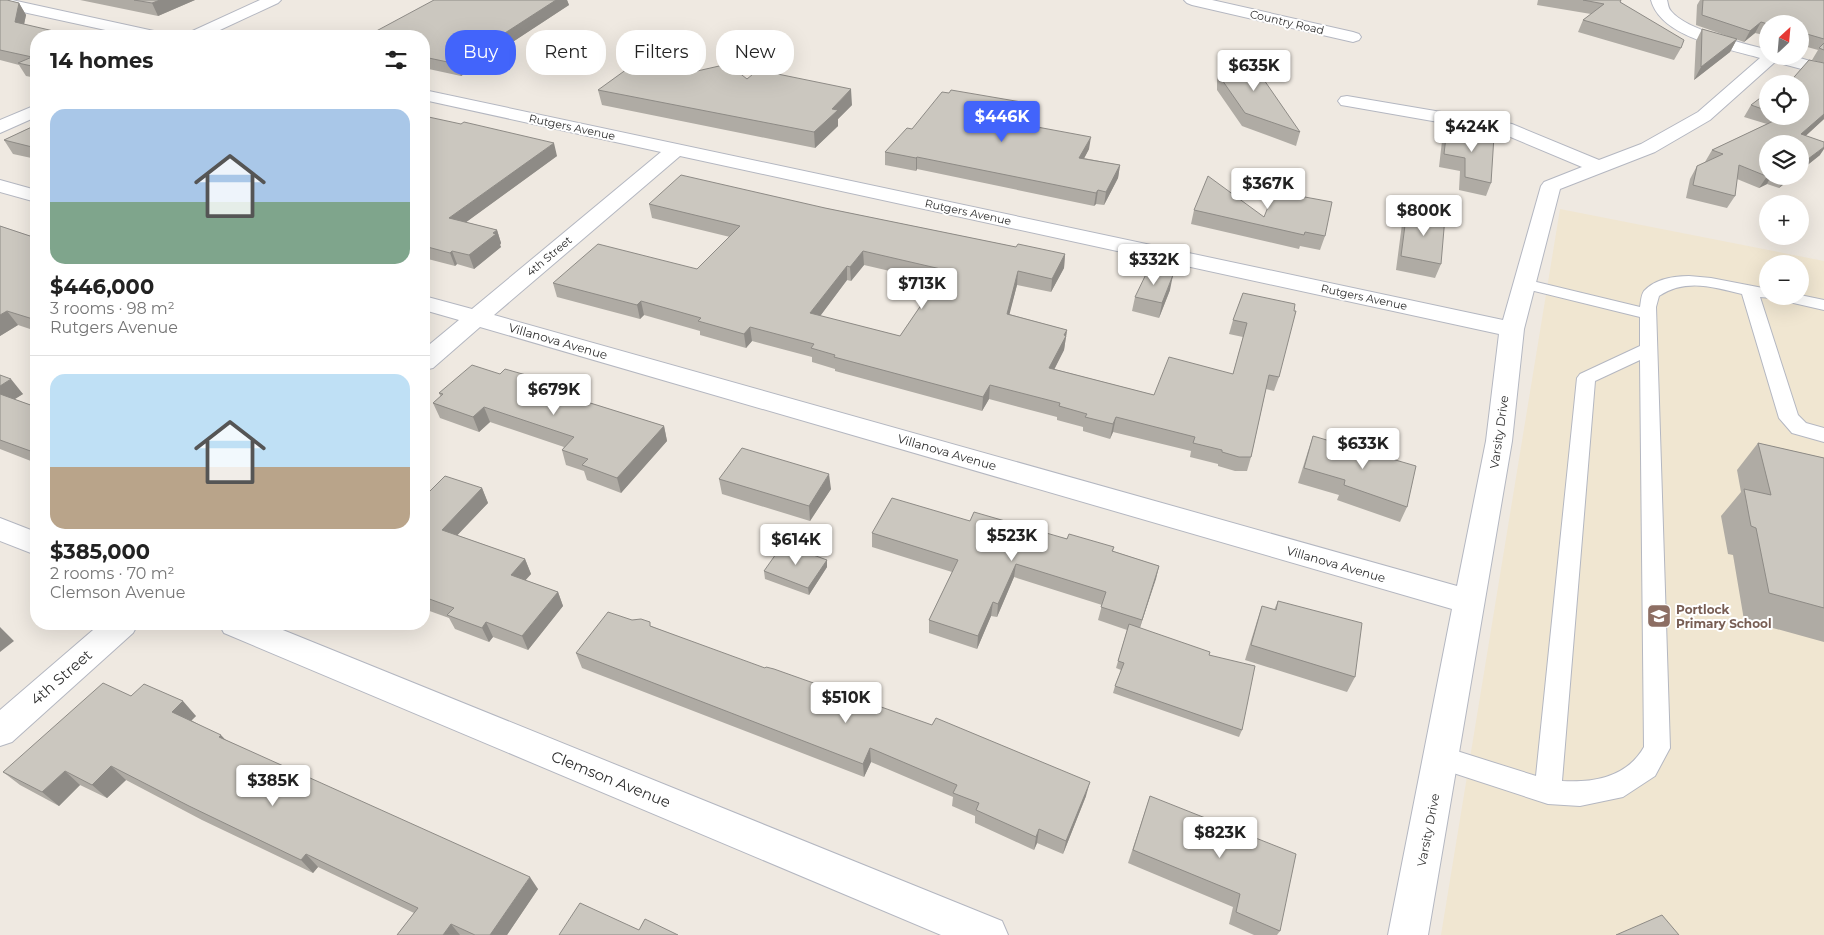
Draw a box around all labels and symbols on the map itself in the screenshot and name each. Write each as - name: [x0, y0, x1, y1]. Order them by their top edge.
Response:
- street label: Country Road: [1249, 7, 1325, 37]
- north arrow: [1759, 15, 1809, 65]
- pin: $635K: [1219, 49, 1289, 92]
- pin: $446K: [967, 100, 1037, 143]
- pin: $424K: [1437, 110, 1507, 153]
- street label: Rutgers Avenue: [528, 111, 617, 143]
- pin: $367K: [1233, 168, 1303, 210]
- pin: $800K: [1389, 194, 1459, 237]
- street label: Rutgers Avenue: [924, 196, 1013, 228]
- street label: 4th Street: [523, 233, 575, 279]
- pin: $332K: [1119, 244, 1189, 286]
- pin: $713K: [887, 268, 957, 310]
- street label: Rutgers Avenue: [1320, 281, 1409, 313]
- street label: Villanova Avenue: [507, 320, 609, 362]
- pin: $679K: [519, 374, 589, 416]
- street label: Varsity Drive: [1486, 394, 1512, 470]
- pin: $633K: [1328, 428, 1398, 470]
- street label: Villanova Avenue: [896, 431, 998, 473]
- pin: $523K: [977, 520, 1047, 562]
- pin: $614K: [761, 524, 831, 566]
- street label: Villanova Avenue: [1285, 543, 1387, 585]
- place label: Portlock Primary School: [1676, 602, 1772, 631]
- school or university icon: Portlock Primary School: [1646, 603, 1672, 629]
- street label: 4th Street: [26, 645, 96, 709]
- pin: $510K: [811, 682, 881, 724]
- street label: Clemson Avenue: [549, 746, 673, 812]
- pin: $385K: [238, 764, 308, 807]
- street label: Varsity Drive: [1414, 792, 1442, 868]
- pin: $823K: [1185, 816, 1255, 859]

